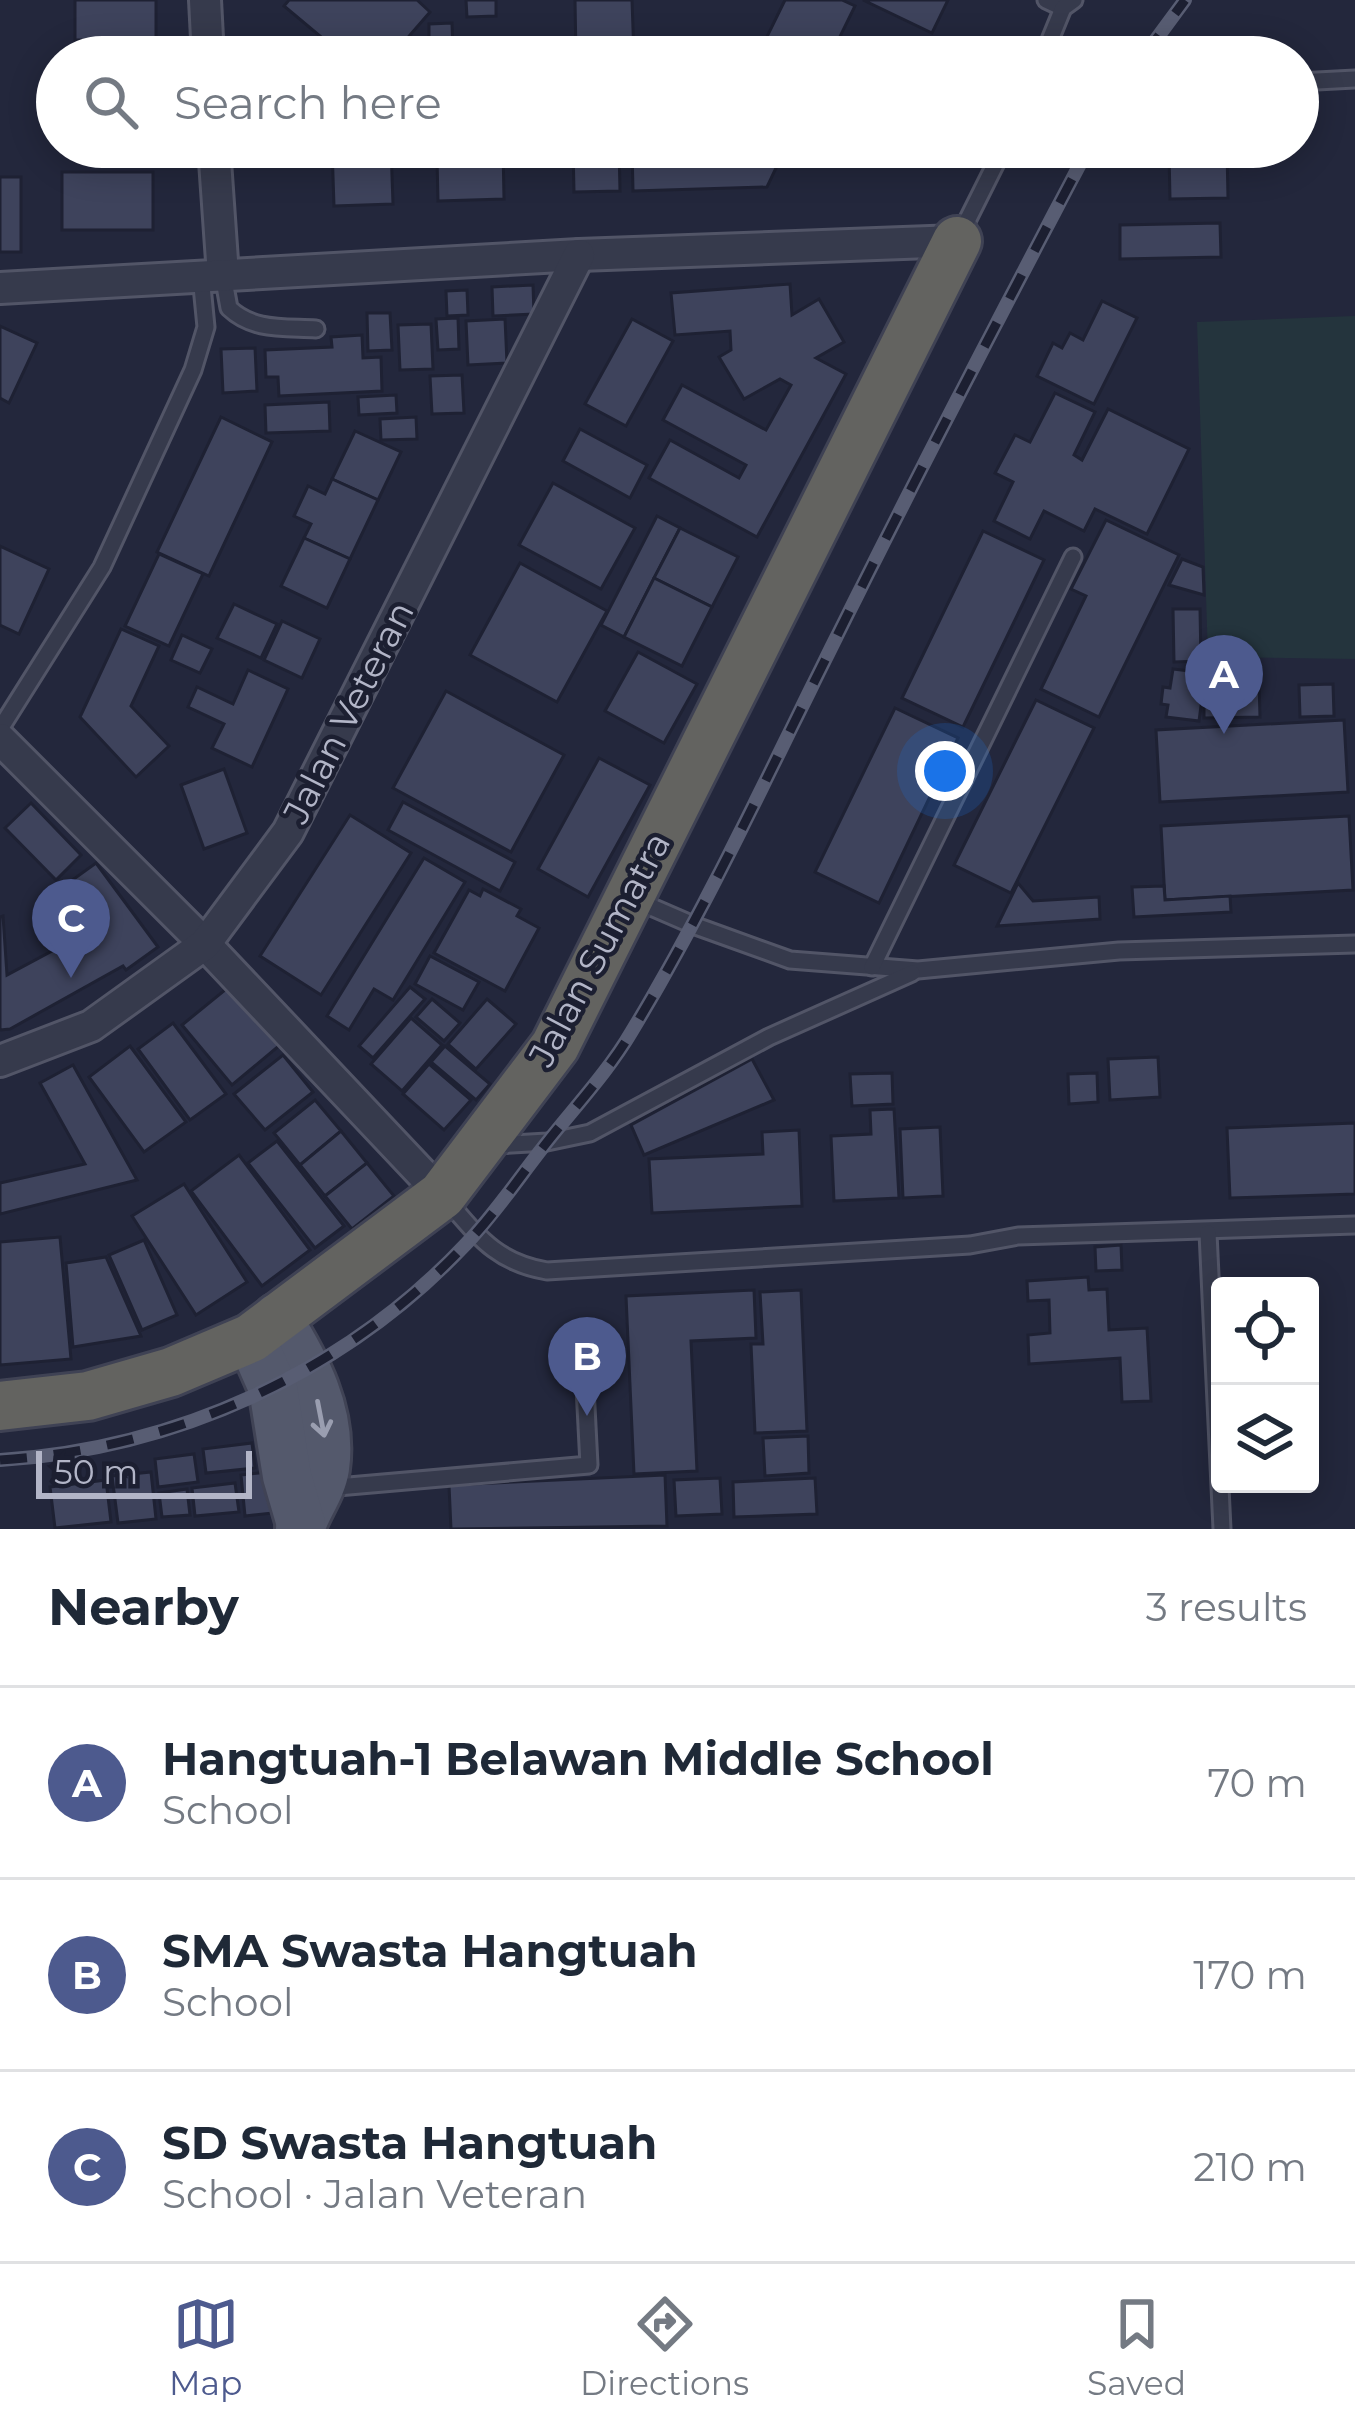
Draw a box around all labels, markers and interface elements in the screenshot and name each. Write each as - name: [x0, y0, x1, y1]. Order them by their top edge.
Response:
- search box: [36, 36, 1319, 168]
- icon: search: [78, 69, 144, 135]
- text: Search here: [174, 75, 442, 130]
- street label: Jalan Veteran: [273, 594, 423, 831]
- pin: A: [1185, 635, 1263, 734]
- your location: [915, 741, 975, 801]
- street label: Jalan Sumatra: [518, 825, 679, 1074]
- pin: C: [32, 879, 110, 978]
- map controls: [1211, 1277, 1319, 1493]
- button: locate: [1211, 1277, 1319, 1385]
- pin: B: [548, 1317, 626, 1416]
- button: layers: [1211, 1385, 1319, 1493]
- one-way arrow: [310, 1399, 333, 1437]
- scale bar: [36, 1445, 252, 1498]
- text: 50 m: [54, 1452, 138, 1492]
- text: Nearby: [48, 1576, 239, 1638]
- text: 3 results: [1146, 1583, 1307, 1631]
- text: Hangtuah-1 Belawan Middle School: [162, 1731, 994, 1786]
- text: A: [72, 1759, 102, 1807]
- text: 70 m: [1207, 1759, 1307, 1807]
- text: School: [162, 1786, 293, 1834]
- text: SMA Swasta Hangtuah: [162, 1923, 698, 1978]
- text: B: [72, 1951, 102, 1999]
- text: 170 m: [1193, 1951, 1307, 1999]
- text: School: [162, 1978, 293, 2026]
- text: SD Swasta Hangtuah: [162, 2115, 657, 2170]
- text: C: [73, 2143, 101, 2191]
- text: 210 m: [1193, 2143, 1307, 2191]
- text: School · Jalan Veteran: [162, 2170, 587, 2218]
- tab: Map: [169, 2291, 242, 2403]
- tab: Directions: [580, 2291, 749, 2403]
- tab: Saved: [1087, 2291, 1186, 2403]

